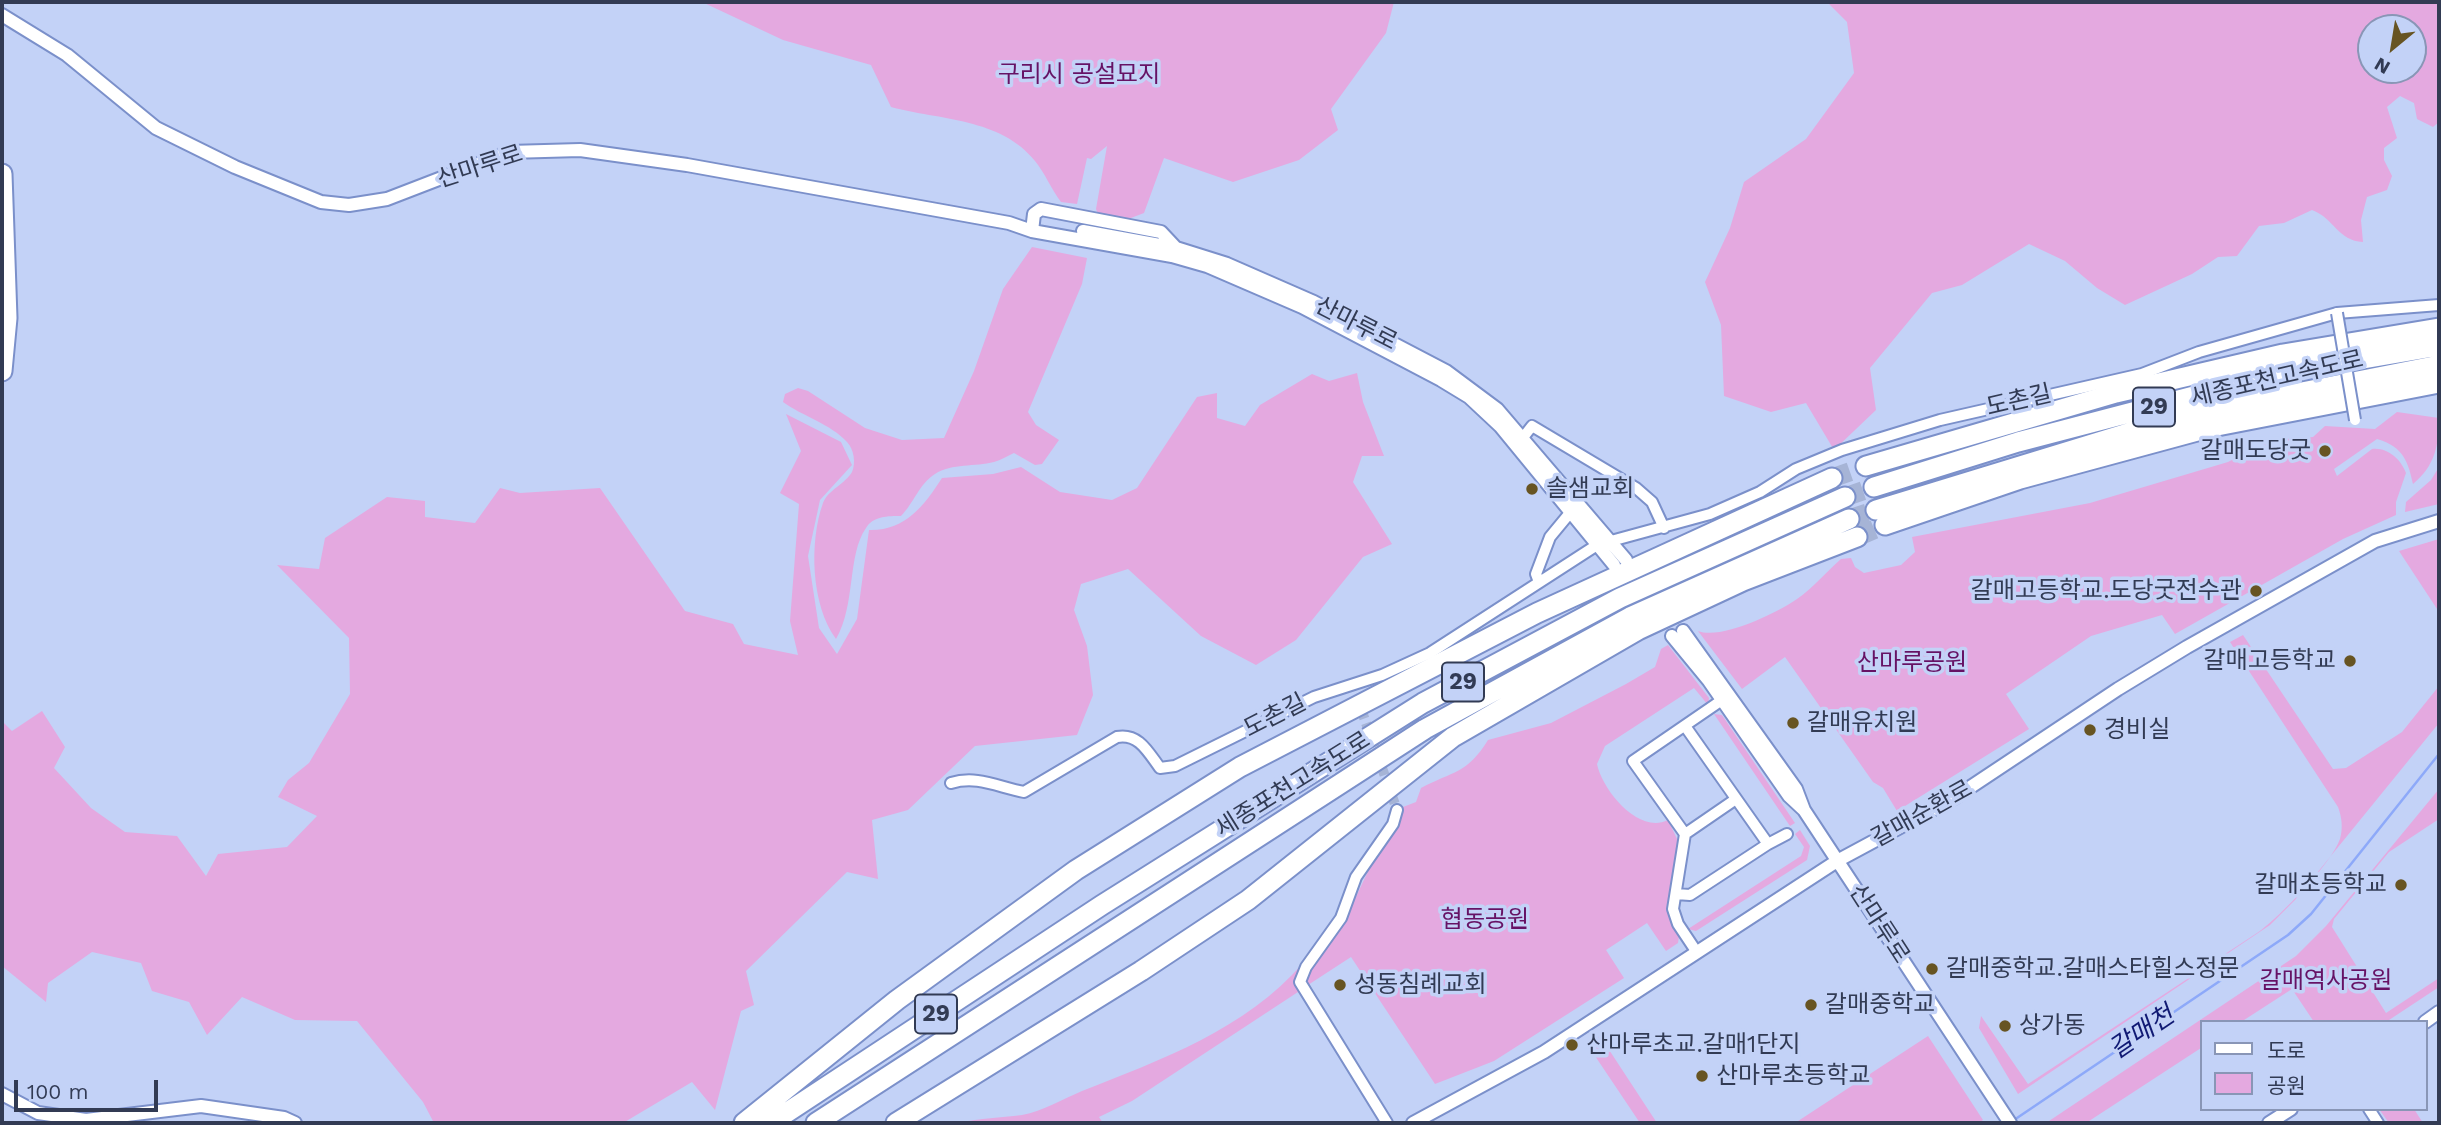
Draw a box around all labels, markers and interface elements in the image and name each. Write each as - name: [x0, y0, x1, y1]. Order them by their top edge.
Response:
- north arrow: [2357, 14, 2427, 84]
- text: N: [2370, 52, 2394, 79]
- park label: 구리시 공설묘지: [998, 61, 1160, 89]
- street label: 산마루로: [434, 140, 526, 194]
- street label: 산마루로: [1310, 291, 1402, 357]
- street label: 세종포천고속도로: [2188, 345, 2366, 413]
- street label: 도촌길: [1983, 380, 2055, 422]
- road number: 29: [2133, 388, 2175, 426]
- place label: 갈매도당굿: [2201, 437, 2311, 465]
- marker: 갈매도당굿: [2317, 443, 2333, 459]
- place label: 솔샘교회: [1546, 475, 1634, 503]
- marker: 솔샘교회: [1524, 481, 1540, 497]
- place label: 갈매고등학교.도당굿전수관: [1971, 577, 2242, 605]
- marker: 갈매고등학교.도당굿전수관: [2248, 583, 2264, 599]
- place label: 갈매고등학교: [2204, 647, 2336, 675]
- park label: 산마루공원: [1857, 649, 1967, 677]
- marker: 갈매고등학교: [2342, 653, 2358, 669]
- road number: 29: [1442, 662, 1484, 702]
- street label: 도촌길: [1239, 688, 1311, 744]
- place label: 갈매유치원: [1807, 709, 1917, 737]
- marker: 갈매유치원: [1785, 715, 1801, 731]
- place label: 경비실: [2104, 716, 2170, 744]
- marker: 경비실: [2082, 722, 2098, 738]
- street label: 세종포천고속도로: [1210, 726, 1376, 844]
- street label: 갈매순환로: [1867, 775, 1977, 853]
- place label: 갈매초등학교: [2255, 871, 2387, 899]
- marker: 갈매초등학교: [2393, 877, 2409, 893]
- street label: 산마루로: [1843, 879, 1915, 969]
- park label: 협동공원: [1441, 906, 1529, 934]
- place label: 갈매중학교.갈매스타힐스정문: [1946, 955, 2239, 983]
- marker: 갈매중학교.갈매스타힐스정문: [1924, 961, 1940, 977]
- park label: 갈매역사공원: [2260, 967, 2392, 995]
- place label: 성동침례교회: [1354, 971, 1486, 999]
- marker: 성동침례교회: [1332, 977, 1348, 993]
- place label: 갈매중학교: [1825, 991, 1935, 1019]
- road number: 29: [915, 995, 957, 1034]
- marker: 갈매중학교: [1803, 997, 1819, 1013]
- water label: 갈매천: [2104, 1000, 2180, 1066]
- place label: 상가동: [2019, 1012, 2085, 1040]
- marker: 상가동: [1997, 1018, 2013, 1034]
- legend: [2200, 1020, 2427, 1111]
- place label: 산마루초교.갈매1단지: [1586, 1031, 1800, 1059]
- marker: 산마루초교.갈매1단지: [1564, 1037, 1580, 1053]
- text: 도로: [2267, 1038, 2306, 1063]
- place label: 산마루초등학교: [1716, 1062, 1871, 1090]
- scale bar: [18, 1066, 161, 1110]
- marker: 산마루초등학교: [1694, 1068, 1710, 1084]
- text: 공원: [2267, 1073, 2306, 1098]
- text: 100 m: [27, 1079, 89, 1104]

